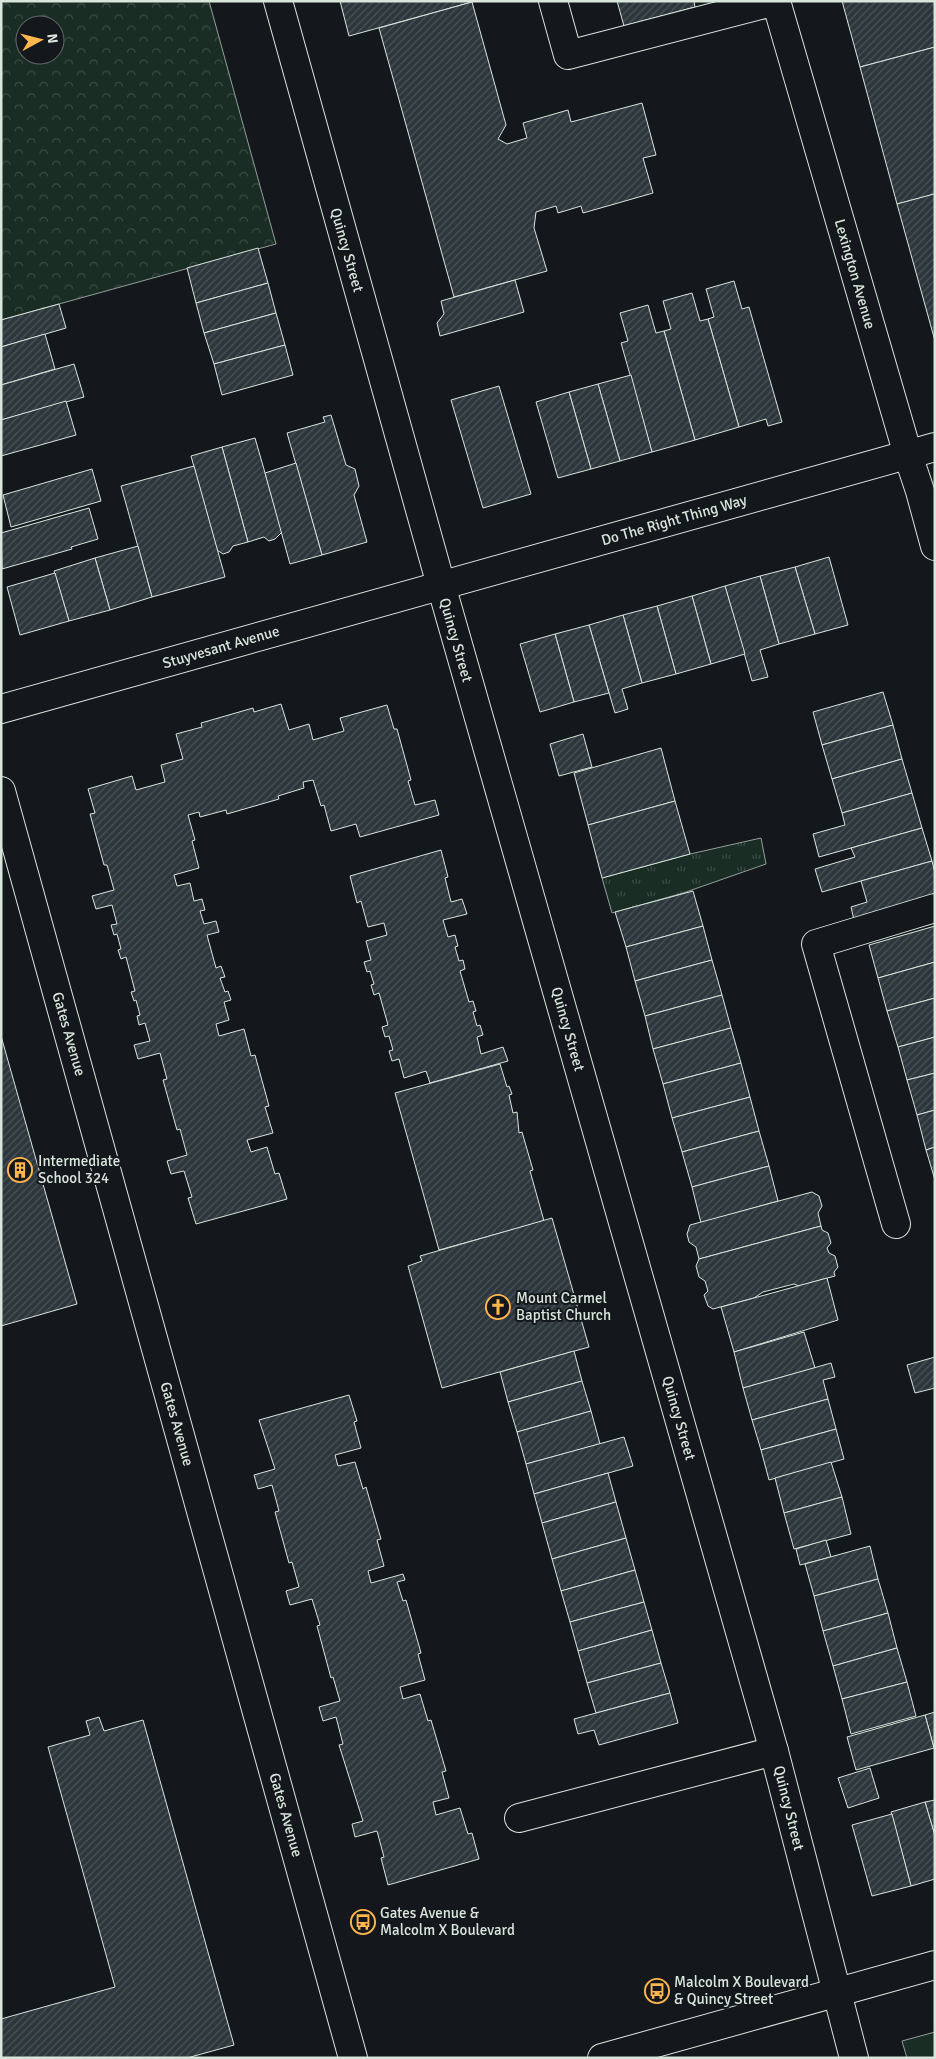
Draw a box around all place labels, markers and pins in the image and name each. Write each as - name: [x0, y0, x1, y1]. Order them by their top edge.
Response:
- place label: Intermediate School 324: [38, 1152, 120, 1187]
- building icon: Intermediate School 324: [7, 1157, 33, 1183]
- place label: Mount Carmel Baptist Church: [516, 1289, 611, 1324]
- church icon: Mount Carmel Baptist Church: [485, 1294, 511, 1320]
- place label: Gates Avenue & Malcolm X Boulevard: [380, 1904, 515, 1939]
- bus stop icon: Gates Avenue & Malcolm X Boulevard: [350, 1909, 376, 1935]
- place label: Malcolm X Boulevard & Quincy Street: [674, 1973, 809, 2008]
- bus stop icon: Malcolm X Boulevard & Quincy Street: [644, 1978, 670, 2004]

